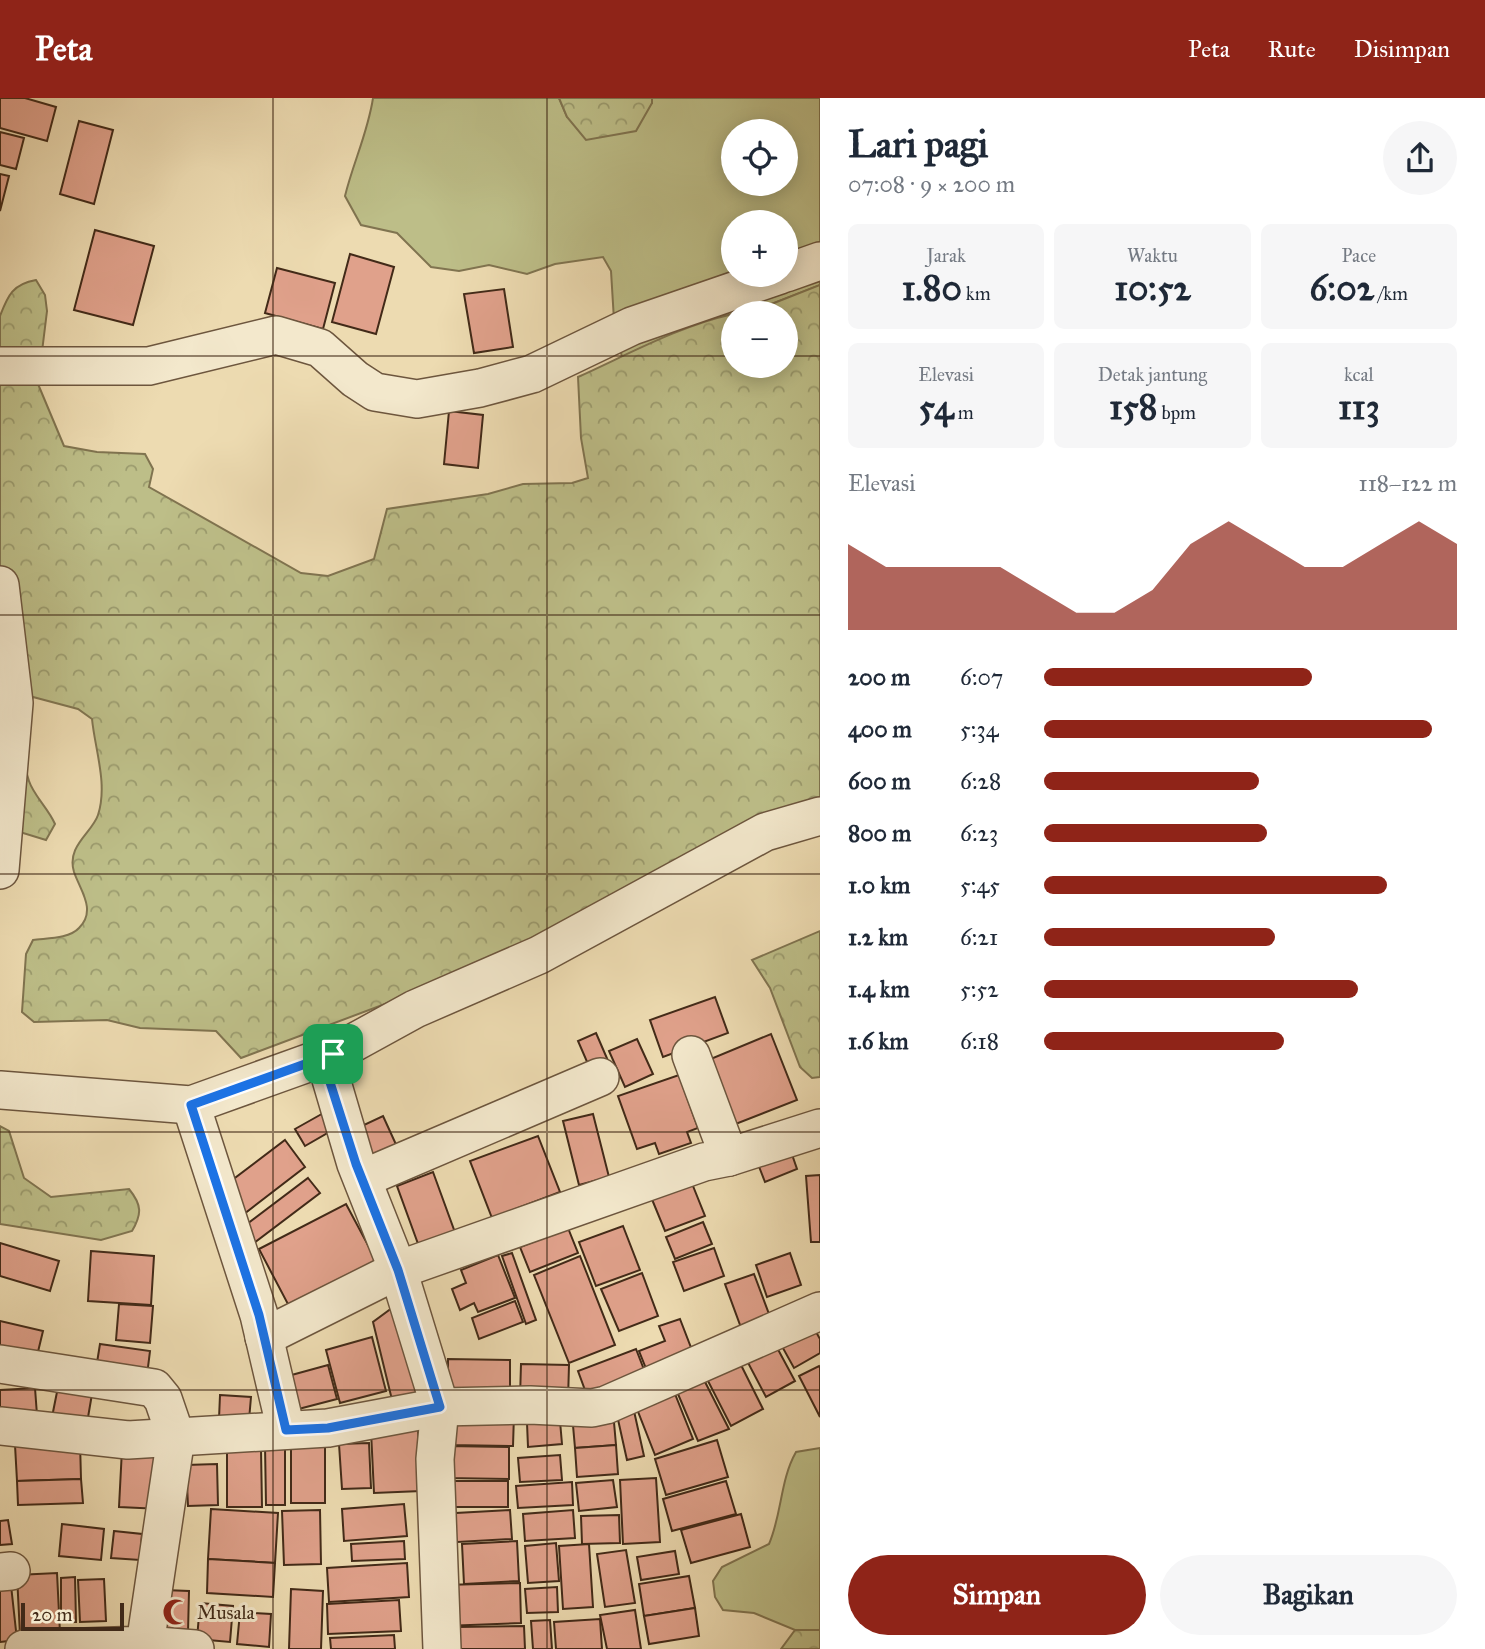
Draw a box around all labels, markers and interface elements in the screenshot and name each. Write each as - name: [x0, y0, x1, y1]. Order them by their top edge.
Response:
- text: Peta: [35, 29, 92, 69]
- text: Peta: [1188, 34, 1230, 64]
- text: Rute: [1268, 34, 1316, 64]
- text: Disimpan: [1354, 34, 1450, 64]
- map controls: [721, 119, 798, 378]
- button: locate: [721, 119, 798, 196]
- text: Lari pagi: [848, 121, 988, 167]
- button: share: [1383, 121, 1457, 195]
- text: 07:08 · 9 × 200 m: [848, 170, 1015, 198]
- button: +: [721, 210, 798, 287]
- text: Jarak: [927, 244, 966, 267]
- text: Waktu: [1127, 244, 1178, 267]
- text: Pace: [1342, 244, 1376, 267]
- text: 1.80: [902, 267, 962, 310]
- text: 10:52: [1114, 267, 1191, 310]
- text: 6:02: [1310, 267, 1374, 310]
- text: km: [962, 282, 991, 305]
- text: /km: [1374, 282, 1408, 305]
- button: −: [721, 301, 798, 378]
- text: Elevasi: [918, 363, 974, 386]
- text: Detak jantung: [1098, 363, 1207, 386]
- text: kcal: [1344, 363, 1374, 386]
- text: 54: [919, 386, 954, 429]
- text: 158: [1109, 386, 1157, 429]
- text: 113: [1338, 386, 1380, 429]
- text: m: [954, 401, 974, 424]
- text: bpm: [1157, 401, 1196, 424]
- text: Elevasi: [848, 469, 916, 497]
- text: 118–122 m: [1359, 469, 1457, 497]
- text: 200 m: [848, 663, 910, 691]
- text: 6:07: [960, 663, 1003, 691]
- text: 400 m: [848, 715, 912, 743]
- text: 5:34: [960, 715, 999, 743]
- text: 600 m: [848, 767, 911, 795]
- text: 6:28: [960, 767, 1001, 795]
- text: 800 m: [848, 819, 911, 847]
- text: 6:23: [960, 819, 998, 847]
- text: 1.0 km: [848, 871, 910, 899]
- text: 5:45: [960, 871, 1000, 899]
- text: 1.2 km: [848, 923, 908, 951]
- text: 6:21: [960, 923, 998, 951]
- text: 1.4 km: [848, 975, 910, 1003]
- text: 5:52: [960, 975, 999, 1003]
- pin: [303, 1024, 363, 1084]
- text: 1.6 km: [848, 1027, 909, 1055]
- text: 6:18: [960, 1027, 999, 1055]
- icon: arrive: [314, 1035, 352, 1073]
- button: Simpan: [848, 1555, 1146, 1635]
- button: Bagikan: [1160, 1555, 1457, 1635]
- mosque icon: Musala: [161, 1597, 191, 1627]
- scale bar: [21, 1600, 124, 1632]
- place label: Musala: [197, 1601, 256, 1624]
- text: 20 m: [32, 1603, 73, 1626]

